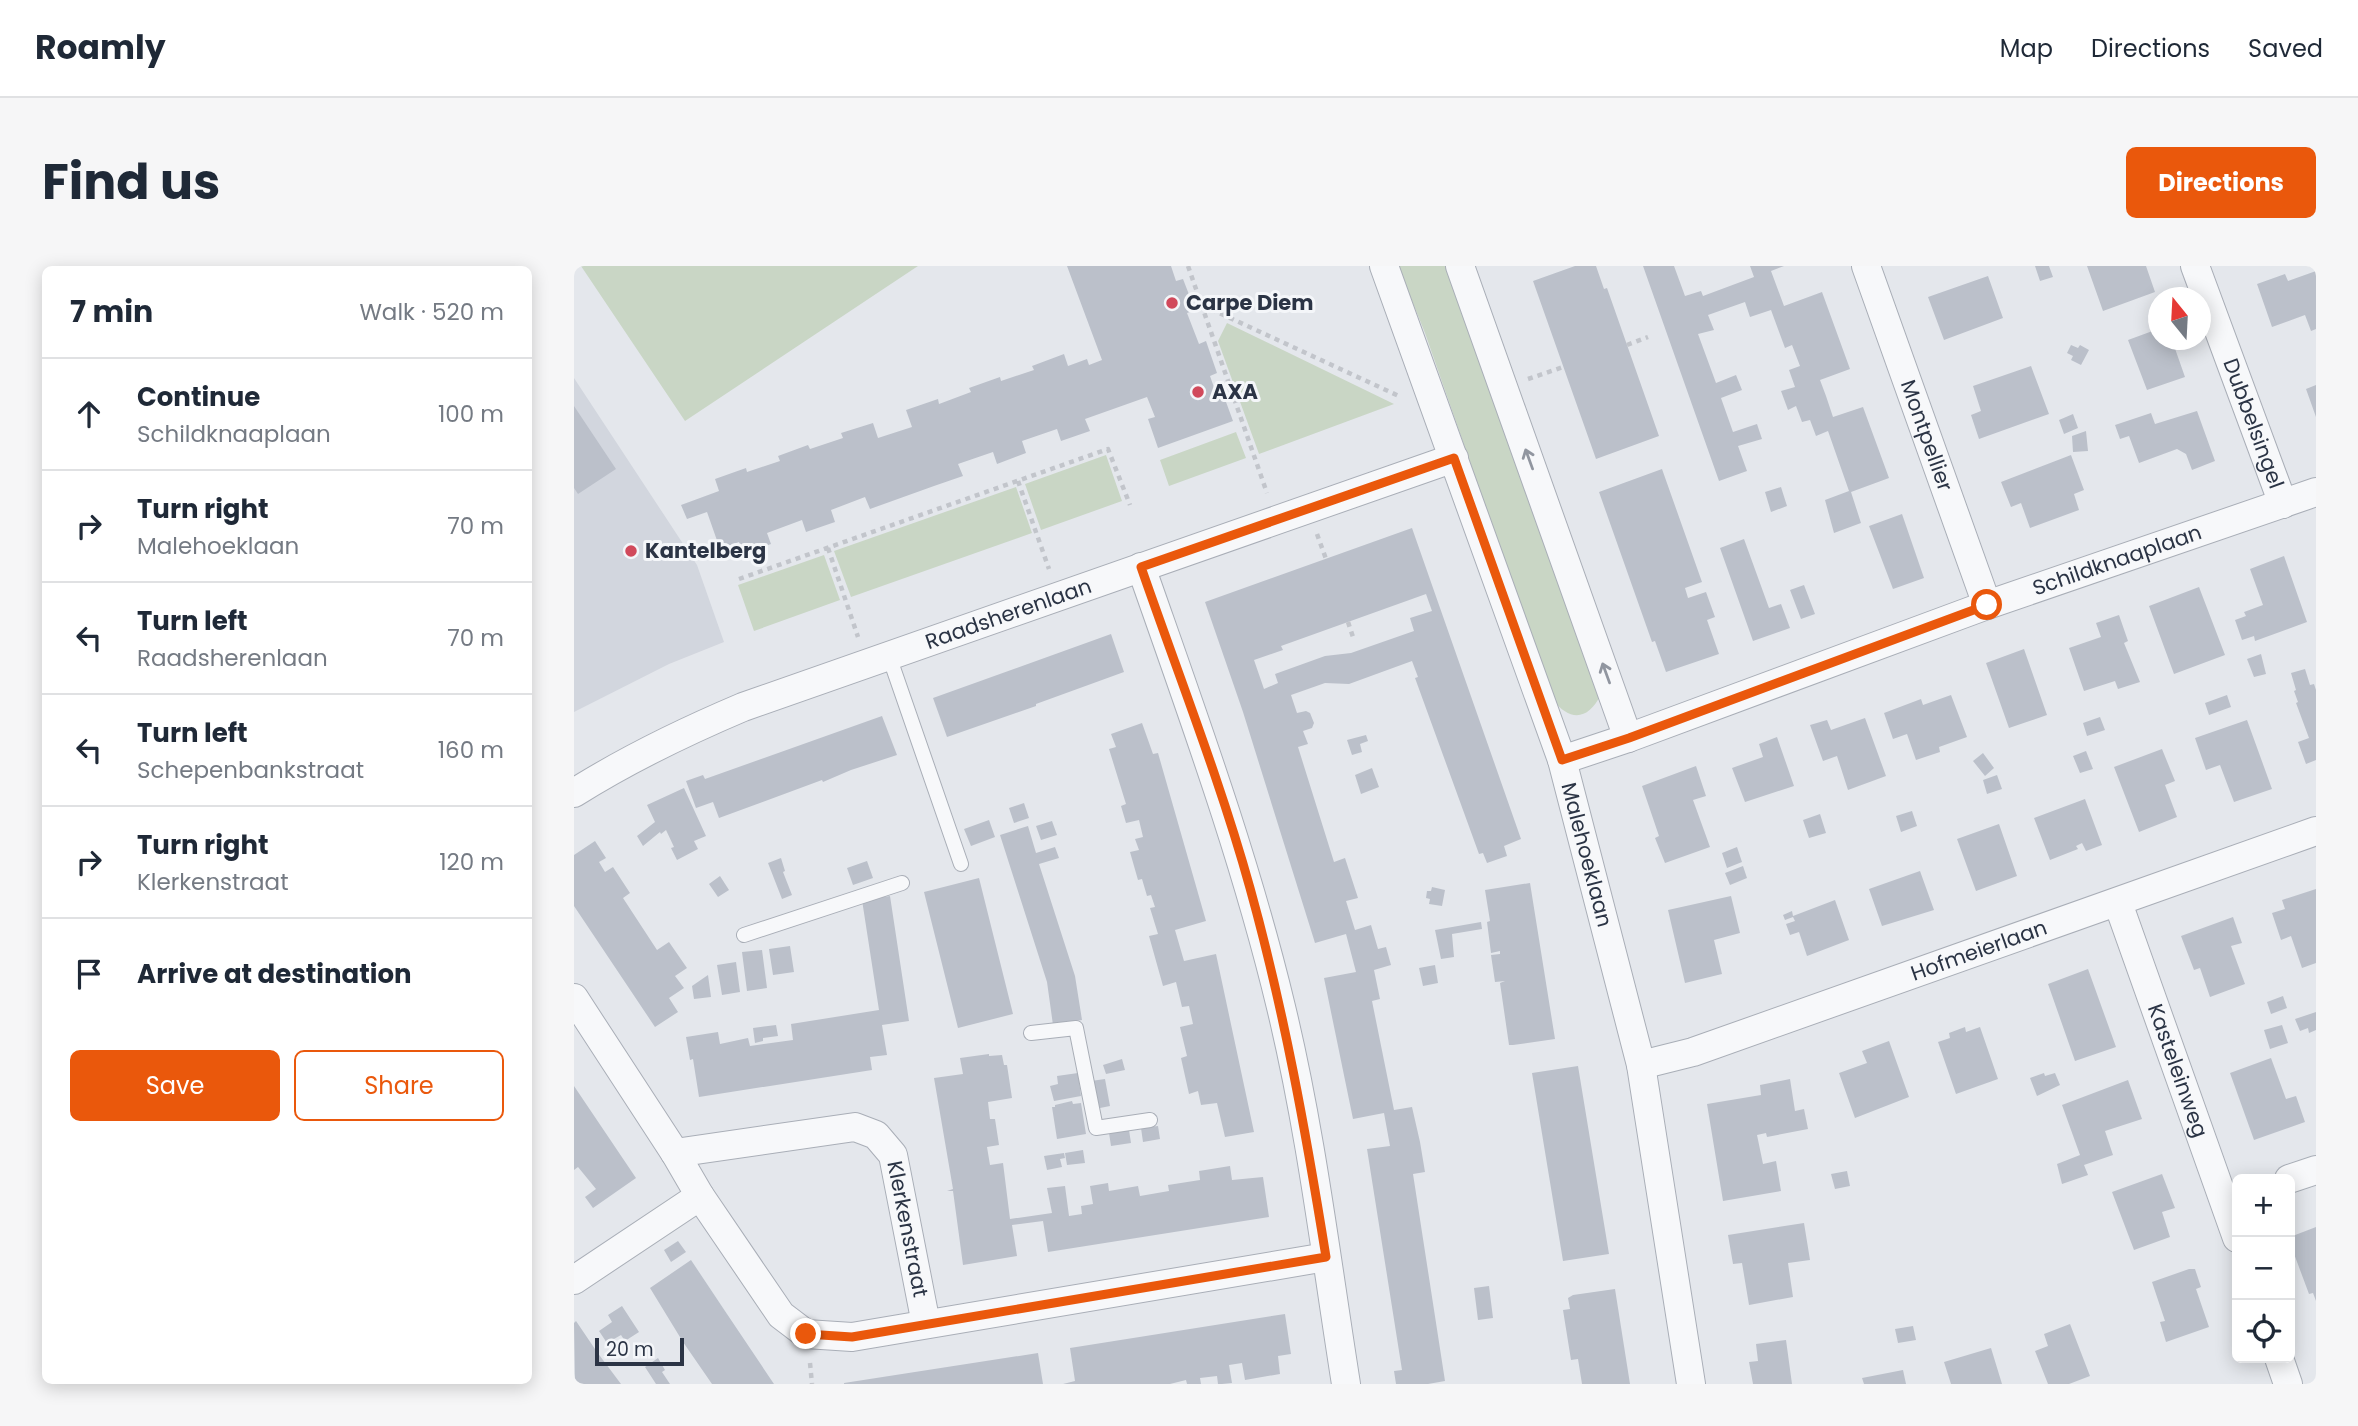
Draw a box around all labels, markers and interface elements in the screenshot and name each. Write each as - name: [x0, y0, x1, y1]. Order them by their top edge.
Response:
- text: Roamly: [35, 24, 165, 71]
- text: Map: [2000, 32, 2053, 65]
- text: Directions: [2091, 32, 2210, 65]
- text: Saved: [2248, 32, 2323, 65]
- button: Directions: [2126, 147, 2316, 218]
- text: Find us: [42, 148, 220, 216]
- north arrow: [2148, 287, 2211, 350]
- place label: Carpe Diem: [1186, 288, 1314, 317]
- text: 7 min: [70, 290, 153, 333]
- marker: Carpe Diem: [1164, 295, 1180, 311]
- text: Walk · 520 m: [359, 296, 504, 328]
- street label: Dubbelsingel: [2216, 354, 2291, 493]
- street label: Montpellier: [1894, 376, 1960, 495]
- place label: AXA: [1212, 377, 1258, 406]
- text: Continue: [137, 379, 260, 415]
- marker: AXA: [1190, 384, 1206, 400]
- icon: ahead: [70, 395, 108, 433]
- text: 100 m: [438, 398, 504, 430]
- text: Schildknaaplaan: [137, 418, 331, 450]
- one-way arrow: [1522, 449, 1534, 471]
- text: Turn right: [137, 491, 269, 527]
- icon: right: [70, 507, 108, 545]
- text: 70 m: [447, 510, 504, 542]
- street label: Schildknaaplaan: [2029, 517, 2205, 602]
- text: Malehoeklaan: [137, 530, 299, 562]
- place label: Kantelberg: [645, 536, 766, 565]
- marker: Kantelberg: [623, 543, 639, 559]
- street label: Raadsherenlaan: [921, 571, 1095, 656]
- route start: [1971, 589, 2002, 620]
- text: Turn left: [137, 603, 248, 639]
- icon: left: [70, 619, 108, 657]
- text: 70 m: [447, 622, 504, 654]
- text: Raadsherenlaan: [137, 642, 328, 674]
- one-way arrow: [1598, 663, 1611, 685]
- text: Turn left: [137, 715, 248, 751]
- icon: left: [70, 731, 108, 769]
- text: 160 m: [438, 734, 504, 766]
- text: Schepenbankstraat: [137, 754, 364, 786]
- street label: Malehoeklaan: [1554, 779, 1620, 930]
- text: Turn right: [137, 827, 269, 863]
- icon: right: [70, 843, 108, 881]
- text: 120 m: [439, 846, 504, 878]
- text: Klerkenstraat: [137, 866, 289, 898]
- street label: Hofmeierlaan: [1907, 913, 2051, 988]
- icon: arrive: [70, 955, 108, 993]
- text: Arrive at destination: [137, 956, 412, 992]
- street label: Kasteleinweg: [2141, 1000, 2215, 1141]
- button: Save: [70, 1050, 280, 1121]
- button: Share: [294, 1050, 504, 1121]
- street label: Klerkenstraat: [880, 1158, 935, 1300]
- map controls: [2232, 1174, 2295, 1363]
- button: +: [2232, 1174, 2295, 1237]
- button: −: [2232, 1237, 2295, 1300]
- button: locate: [2232, 1300, 2295, 1363]
- route end: [790, 1318, 821, 1349]
- scale bar: [595, 1335, 684, 1367]
- text: 20 m: [606, 1336, 654, 1363]

